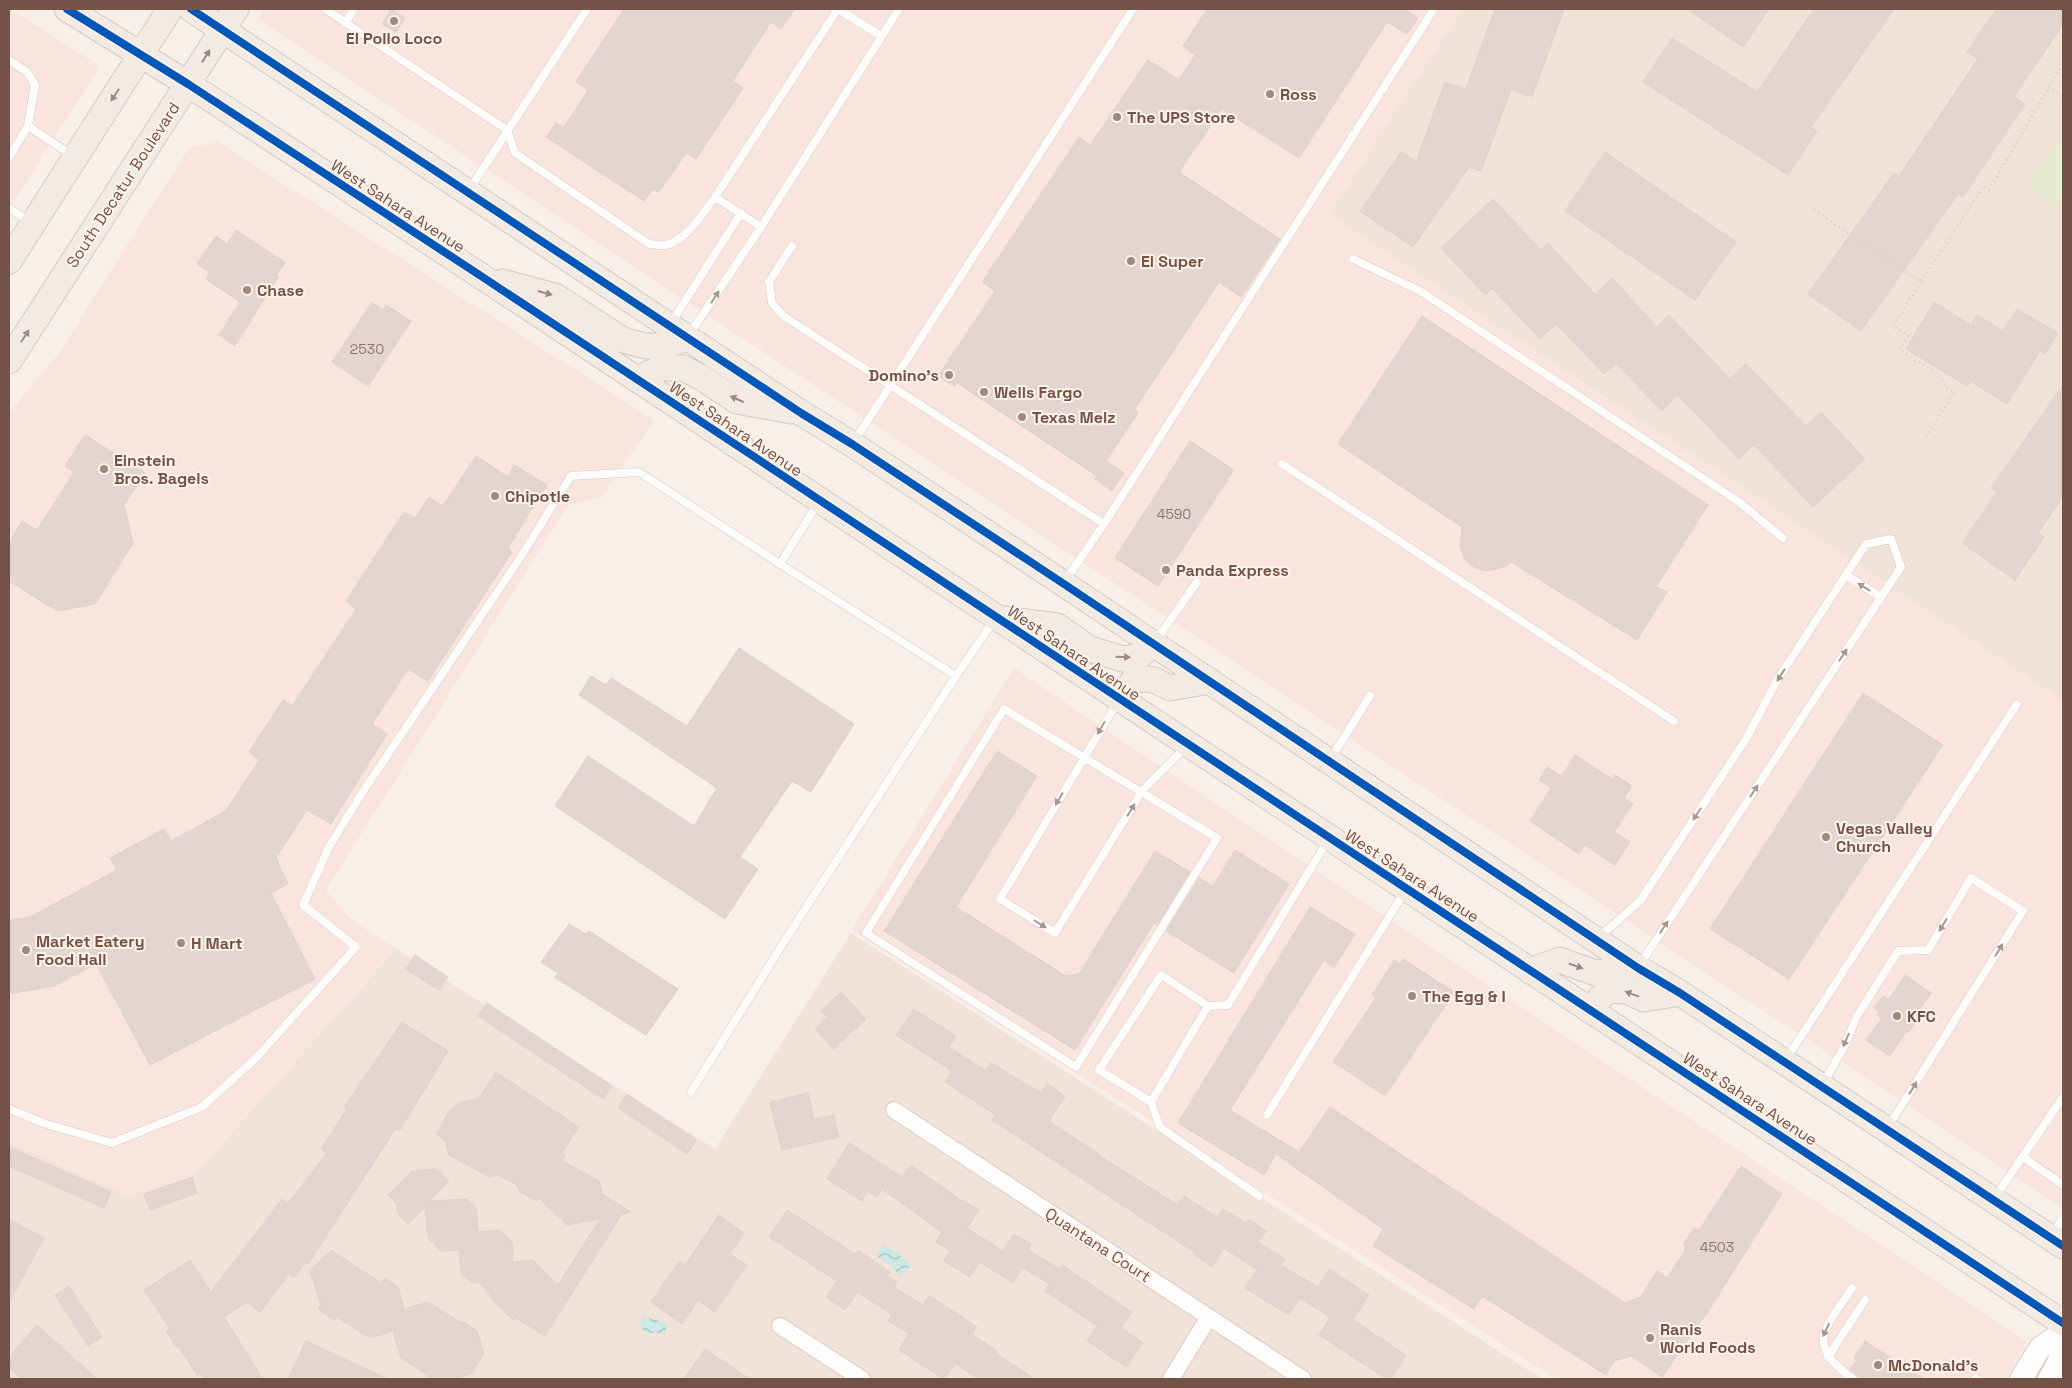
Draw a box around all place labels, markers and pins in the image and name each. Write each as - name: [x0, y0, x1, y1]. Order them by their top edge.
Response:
- marker: El Pollo Loco: [388, 15, 400, 27]
- place label: El Pollo Loco: [346, 28, 442, 49]
- place label: Ross: [1280, 84, 1317, 105]
- marker: Ross: [1264, 88, 1276, 100]
- place label: The UPS Store: [1127, 107, 1236, 128]
- marker: The UPS Store: [1111, 111, 1123, 123]
- place label: El Super: [1141, 251, 1204, 272]
- marker: El Super: [1125, 255, 1137, 267]
- place label: Chase: [257, 280, 304, 301]
- marker: Chase: [241, 284, 253, 296]
- place label: Domino's: [868, 365, 939, 386]
- marker: Domino's: [943, 369, 955, 381]
- place label: Wells Fargo: [994, 382, 1082, 403]
- marker: Wells Fargo: [978, 386, 990, 398]
- place label: Texas Melz: [1032, 407, 1116, 428]
- marker: Texas Melz: [1016, 411, 1028, 423]
- place label: Einstein Bros. Bagels: [114, 450, 209, 489]
- marker: Einstein Bros. Bagels: [98, 463, 110, 475]
- place label: Chipotle: [505, 486, 570, 507]
- marker: Chipotle: [489, 490, 501, 502]
- place label: Panda Express: [1176, 560, 1289, 581]
- marker: Panda Express: [1160, 564, 1172, 576]
- place label: Vegas Valley Church: [1836, 818, 1933, 857]
- marker: Vegas Valley Church: [1820, 831, 1832, 843]
- place label: Market Eatery Food Hall: [36, 931, 145, 970]
- place label: H Mart: [191, 933, 243, 954]
- marker: H Mart: [175, 937, 187, 949]
- marker: Market Eatery Food Hall: [20, 944, 32, 956]
- place label: The Egg & I: [1422, 986, 1506, 1007]
- marker: The Egg & I: [1406, 990, 1418, 1002]
- place label: KFC: [1907, 1006, 1936, 1027]
- marker: KFC: [1891, 1010, 1903, 1022]
- place label: Ranis World Foods: [1660, 1319, 1756, 1358]
- marker: Ranis World Foods: [1644, 1332, 1656, 1344]
- place label: McDonald's: [1888, 1355, 1978, 1376]
- marker: McDonald's: [1872, 1359, 1884, 1371]

